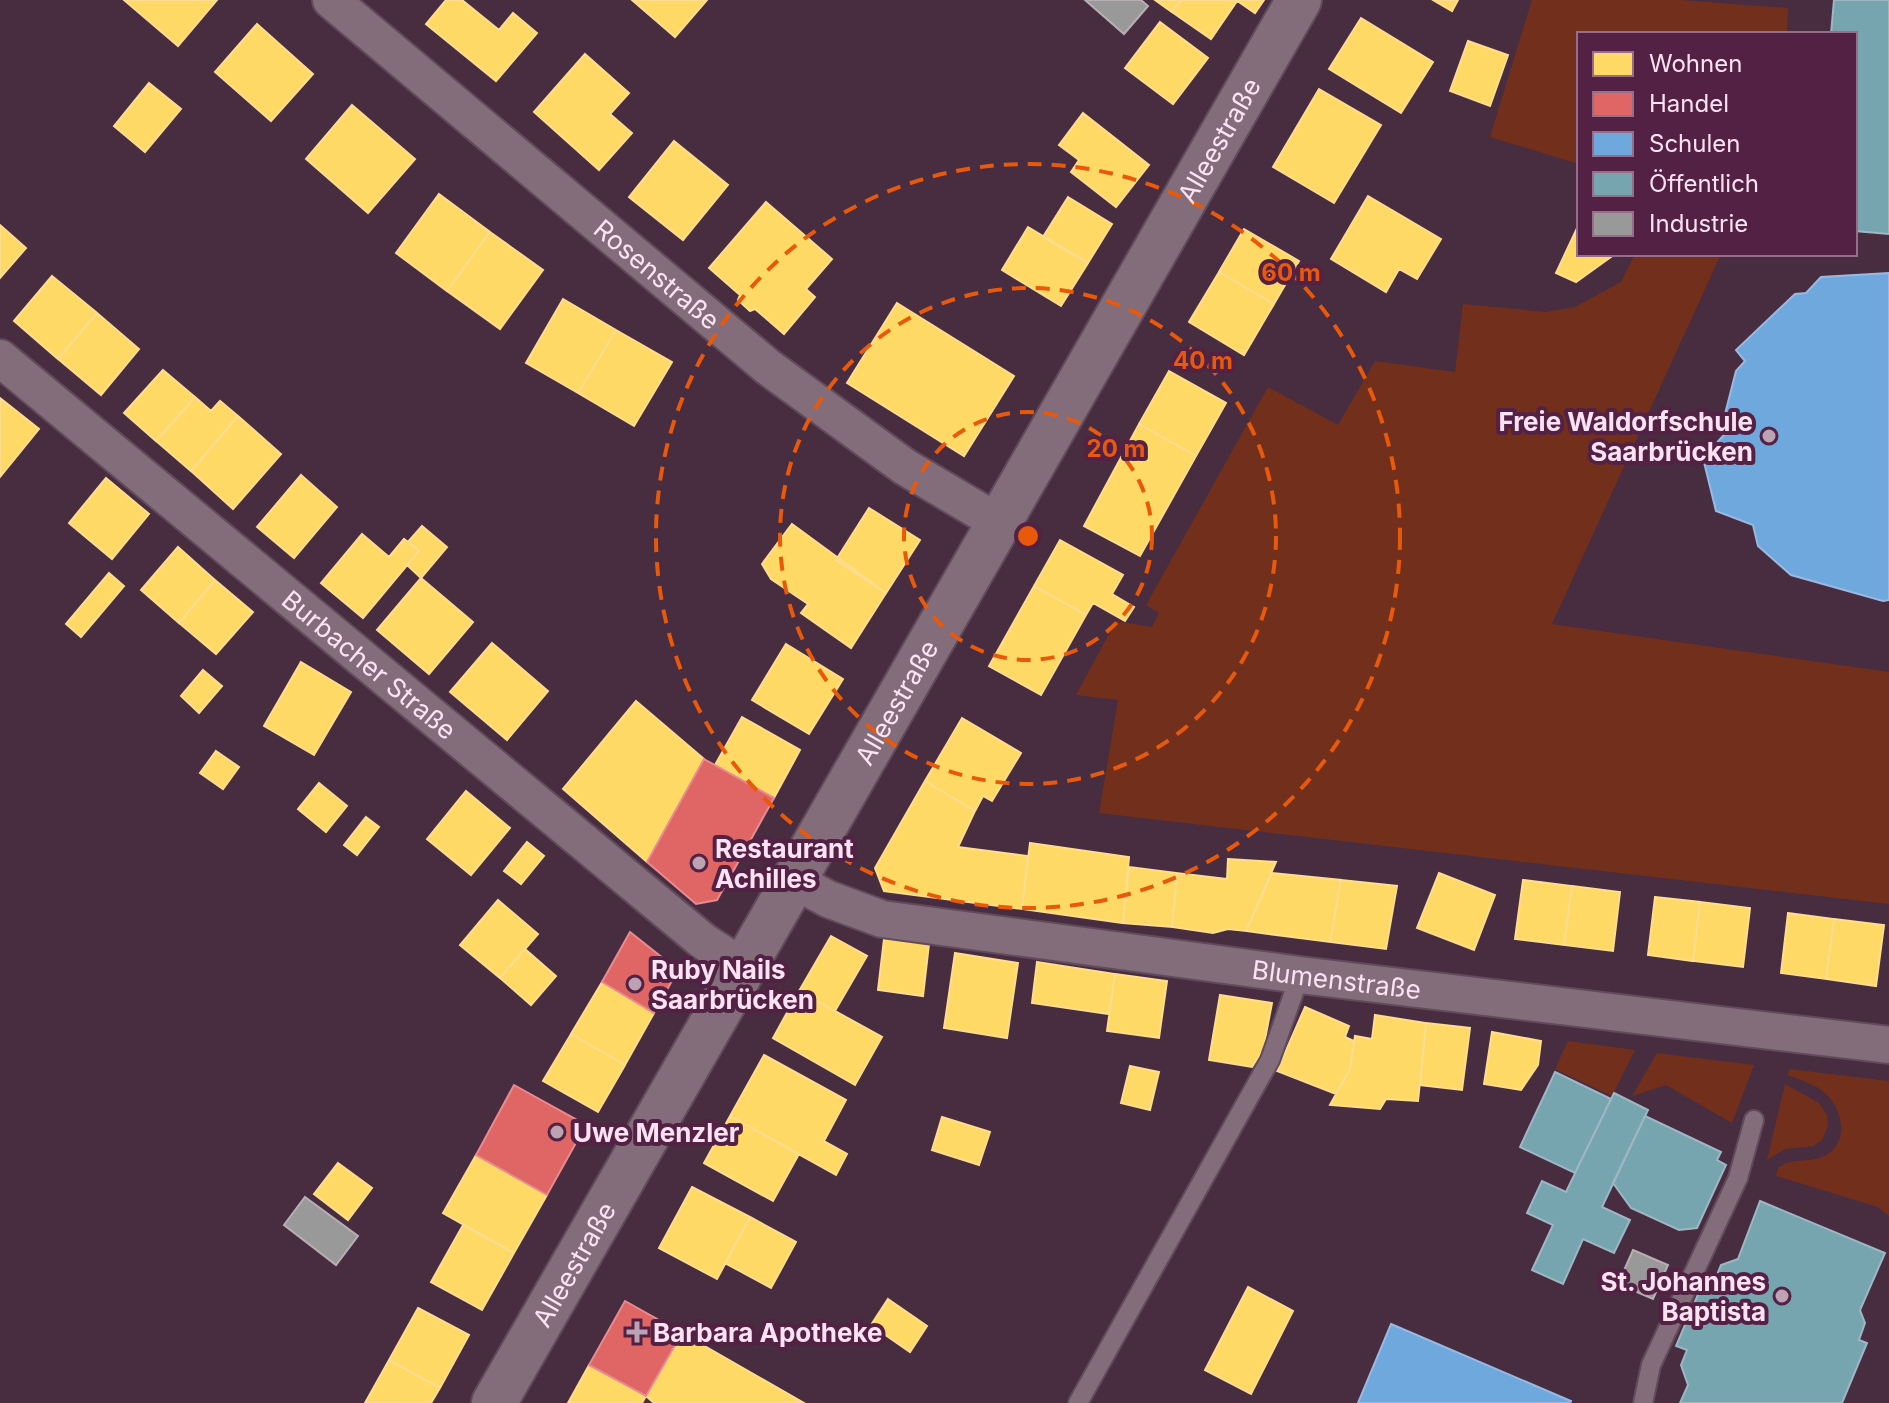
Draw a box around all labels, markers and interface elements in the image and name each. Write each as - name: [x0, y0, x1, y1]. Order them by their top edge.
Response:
- legend: [1577, 32, 1857, 256]
- text: Wohnen: [1649, 49, 1742, 78]
- street label: Alleestraße: [1171, 72, 1267, 208]
- text: Handel: [1649, 89, 1729, 118]
- text: Schulen: [1649, 129, 1740, 158]
- text: Öffentlich: [1649, 169, 1759, 198]
- text: Industrie: [1649, 209, 1748, 238]
- street label: Rosenstraße: [588, 213, 726, 335]
- text: 60 m: [1261, 258, 1321, 287]
- text: 40 m: [1173, 346, 1233, 375]
- place label: Freie Waldorfschule Saarbrücken: [1498, 406, 1753, 467]
- marker: Freie Waldorfschule Saarbrücken: [1760, 427, 1778, 445]
- text: 20 m: [1087, 434, 1145, 463]
- centre of rings: [1014, 522, 1042, 550]
- street label: Burbacher Straße: [276, 583, 463, 746]
- street label: Alleestraße: [848, 634, 944, 770]
- place label: Restaurant Achilles: [715, 833, 854, 894]
- marker: Restaurant Achilles: [690, 854, 708, 872]
- street label: Blumenstraße: [1250, 953, 1423, 1005]
- place label: Ruby Nails Saarbrücken: [651, 954, 814, 1015]
- marker: Ruby Nails Saarbrücken: [626, 975, 644, 993]
- place label: Uwe Menzler: [573, 1117, 740, 1148]
- marker: Uwe Menzler: [548, 1123, 566, 1141]
- street label: Alleestraße: [526, 1196, 622, 1332]
- place label: St. Johannes Baptista: [1601, 1266, 1766, 1327]
- marker: St. Johannes Baptista: [1773, 1287, 1791, 1305]
- place label: Barbara Apotheke: [653, 1317, 883, 1348]
- marker: Barbara Apotheke: [628, 1323, 646, 1341]

